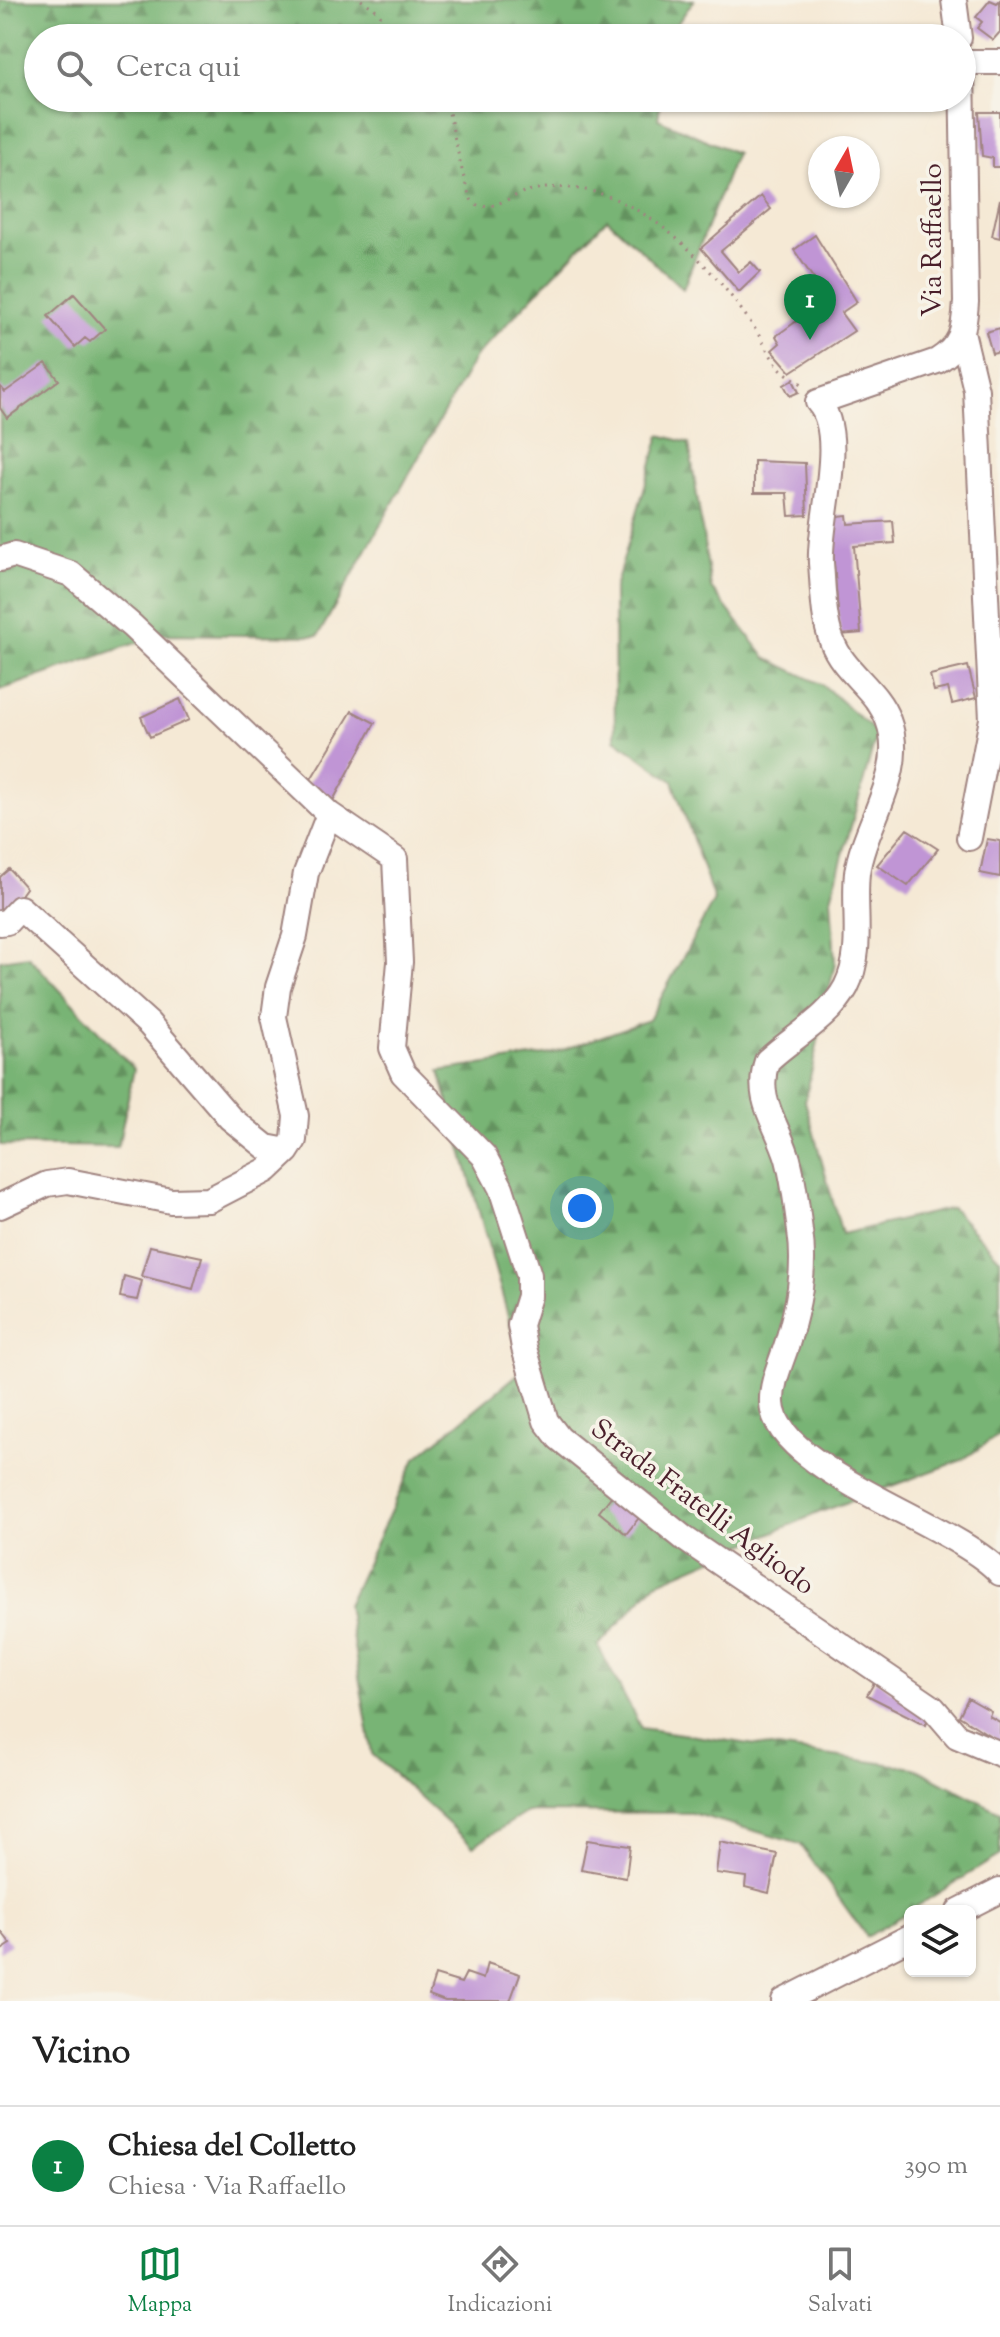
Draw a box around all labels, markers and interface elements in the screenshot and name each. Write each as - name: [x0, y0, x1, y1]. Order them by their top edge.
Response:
- search box: [24, 24, 976, 112]
- icon: search: [52, 46, 96, 90]
- text: Cerca qui: [116, 47, 241, 90]
- north arrow: [808, 136, 880, 208]
- street label: Via Raffaello: [914, 163, 954, 317]
- pin: 1: [784, 274, 836, 340]
- your location: [562, 1188, 602, 1228]
- street label: Strada Fratelli Agliodo: [581, 1410, 823, 1606]
- map controls: [904, 1905, 976, 1977]
- button: layers: [904, 1905, 976, 1977]
- text: Vicino: [32, 2029, 130, 2078]
- text: Chiesa del Colletto: [108, 2126, 356, 2169]
- text: 1: [54, 2148, 62, 2185]
- text: 390 m: [904, 2148, 968, 2185]
- text: Chiesa · Via Raffaello: [108, 2169, 346, 2206]
- tab: Mappa: [128, 2242, 192, 2322]
- tab: Indicazioni: [448, 2242, 552, 2322]
- tab: Salvati: [808, 2242, 872, 2322]

